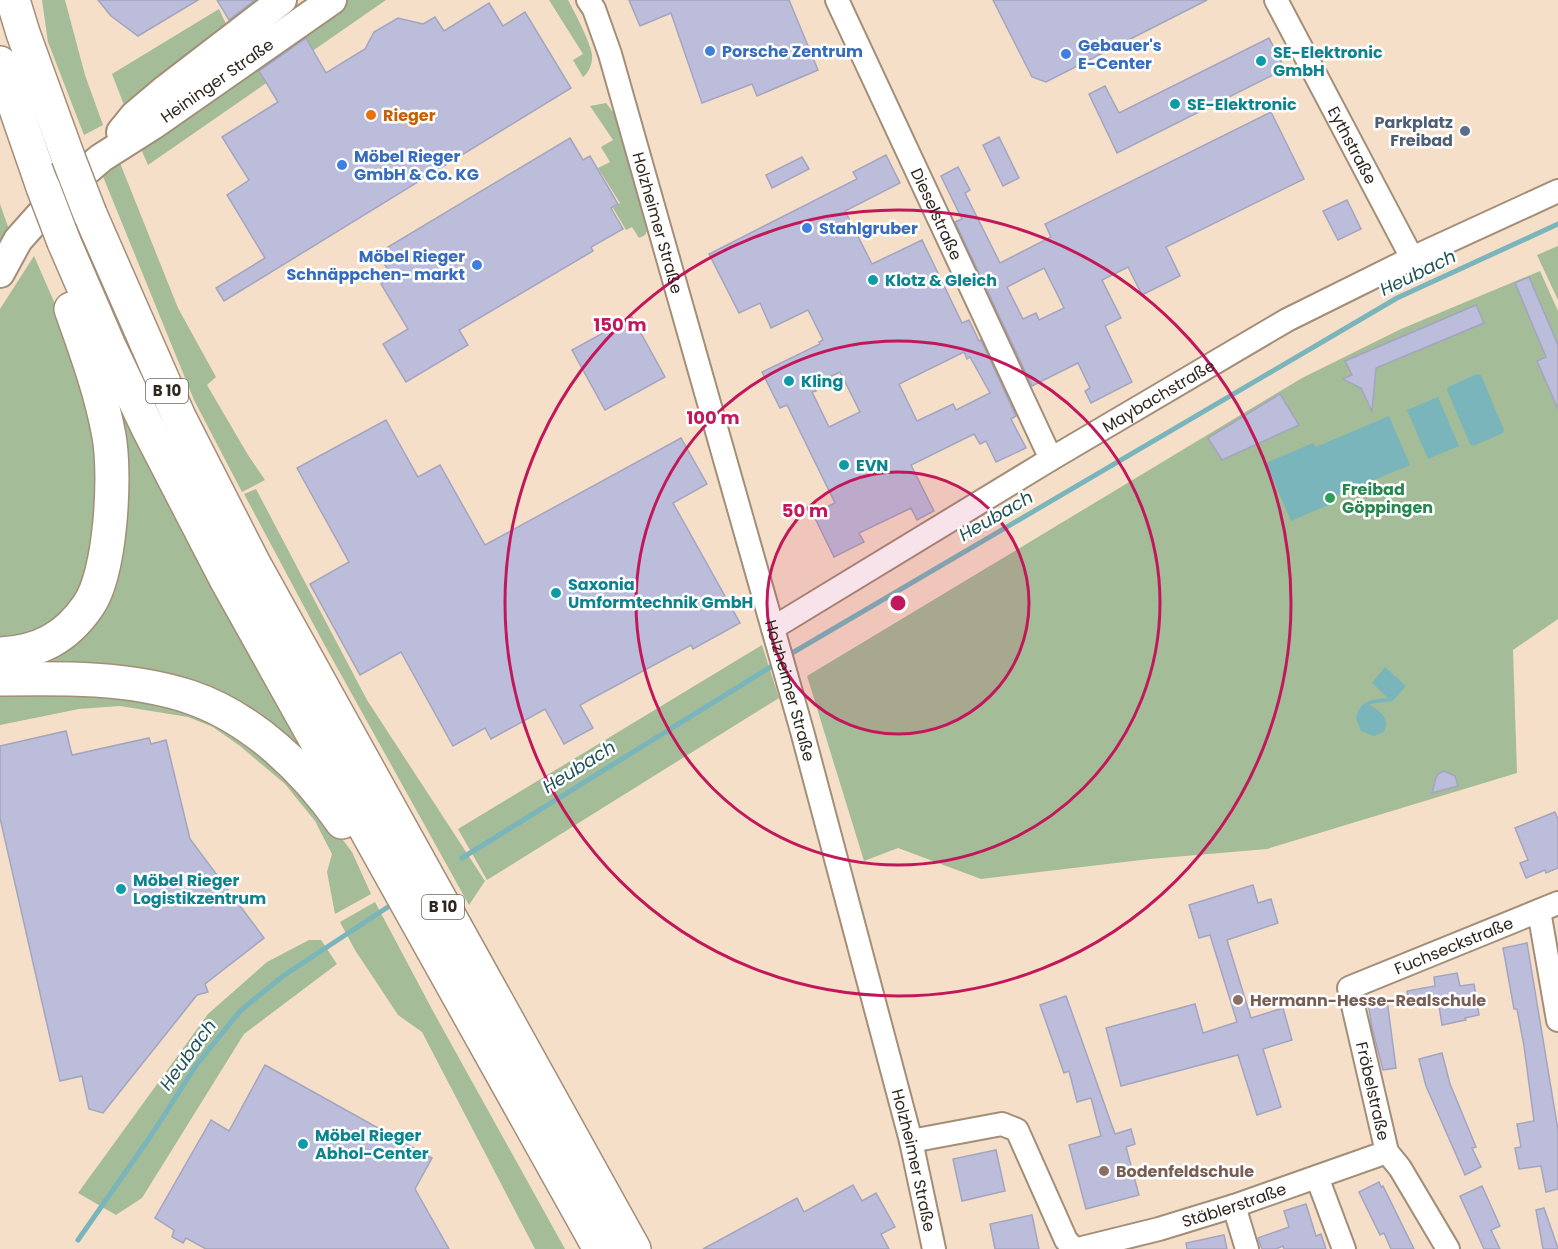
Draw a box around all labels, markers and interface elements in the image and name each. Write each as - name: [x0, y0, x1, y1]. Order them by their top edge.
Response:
- street label: Heininger Straße: [156, 33, 278, 128]
- place label: Gebauer's E-Center: [1078, 34, 1162, 75]
- place label: Porsche Zentrum: [722, 40, 863, 63]
- place label: SE-Elektronic GmbH: [1273, 41, 1383, 82]
- marker: Porsche Zentrum: [703, 44, 717, 58]
- marker: Gebauer's E-Center: [1059, 47, 1073, 61]
- marker: SE-Elektronic GmbH: [1254, 54, 1268, 68]
- place label: SE-Elektronic: [1187, 93, 1297, 116]
- marker: SE-Elektronic: [1168, 97, 1182, 111]
- street label: Eythstraße: [1322, 102, 1382, 188]
- place label: Rieger: [383, 104, 436, 127]
- marker: Rieger: [364, 108, 378, 122]
- place label: Parkplatz Freibad: [1375, 111, 1453, 152]
- marker: Parkplatz Freibad: [1458, 124, 1472, 138]
- place label: Möbel Rieger GmbH & Co. KG: [354, 145, 479, 186]
- street label: Holzheimer Straße: [626, 149, 688, 296]
- marker: Möbel Rieger GmbH & Co. KG: [335, 158, 349, 172]
- street label: Dieselstraße: [905, 164, 968, 264]
- place label: Stahlgruber: [819, 217, 918, 240]
- marker: Stahlgruber: [800, 221, 814, 235]
- water label: Heubach: [1375, 243, 1460, 302]
- place label: Möbel Rieger Schnäppchen- markt: [287, 245, 465, 286]
- marker: Möbel Rieger Schnäppchen- markt: [470, 258, 484, 272]
- place label: Klotz & Gleich: [885, 269, 997, 292]
- marker: Klotz & Gleich: [866, 273, 880, 287]
- text: 150 m: [593, 312, 647, 337]
- street label: Maybachstraße: [1098, 354, 1219, 438]
- place label: Kling: [801, 370, 843, 393]
- marker: Kling: [782, 374, 796, 388]
- road number: B 10: [146, 379, 188, 403]
- text: 100 m: [686, 405, 740, 430]
- place label: EVN: [856, 454, 888, 477]
- marker: EVN: [837, 458, 851, 472]
- place label: Freibad Göppingen: [1342, 478, 1433, 519]
- water label: Heubach: [954, 484, 1037, 547]
- marker: Freibad Göppingen: [1323, 491, 1337, 505]
- text: 50 m: [782, 498, 828, 523]
- place label: Saxonia Umformtechnik GmbH: [568, 573, 753, 614]
- marker: Saxonia Umformtechnik GmbH: [549, 586, 563, 600]
- centre of rings: [888, 593, 908, 613]
- street label: Holzheimer Straße: [759, 617, 821, 764]
- water label: Heubach: [537, 734, 620, 799]
- place label: Möbel Rieger Logistikzentrum: [133, 869, 266, 910]
- marker: Möbel Rieger Logistikzentrum: [114, 882, 128, 896]
- road number: B 10: [422, 895, 464, 919]
- street label: Fuchseckstraße: [1391, 911, 1517, 980]
- place label: Hermann-Hesse-Realschule: [1250, 989, 1486, 1012]
- marker: Hermann-Hesse-Realschule: [1231, 993, 1245, 1007]
- water label: Heubach: [153, 1014, 222, 1095]
- street label: Fröbelstraße: [1350, 1039, 1395, 1143]
- street label: Holzheimer Straße: [886, 1086, 941, 1234]
- place label: Möbel Rieger Abhol-Center: [315, 1124, 429, 1165]
- marker: Möbel Rieger Abhol-Center: [296, 1137, 310, 1151]
- place label: Bodenfeldschule: [1116, 1160, 1254, 1183]
- marker: Bodenfeldschule: [1097, 1164, 1111, 1178]
- street label: Stäblerstraße: [1179, 1178, 1289, 1233]

